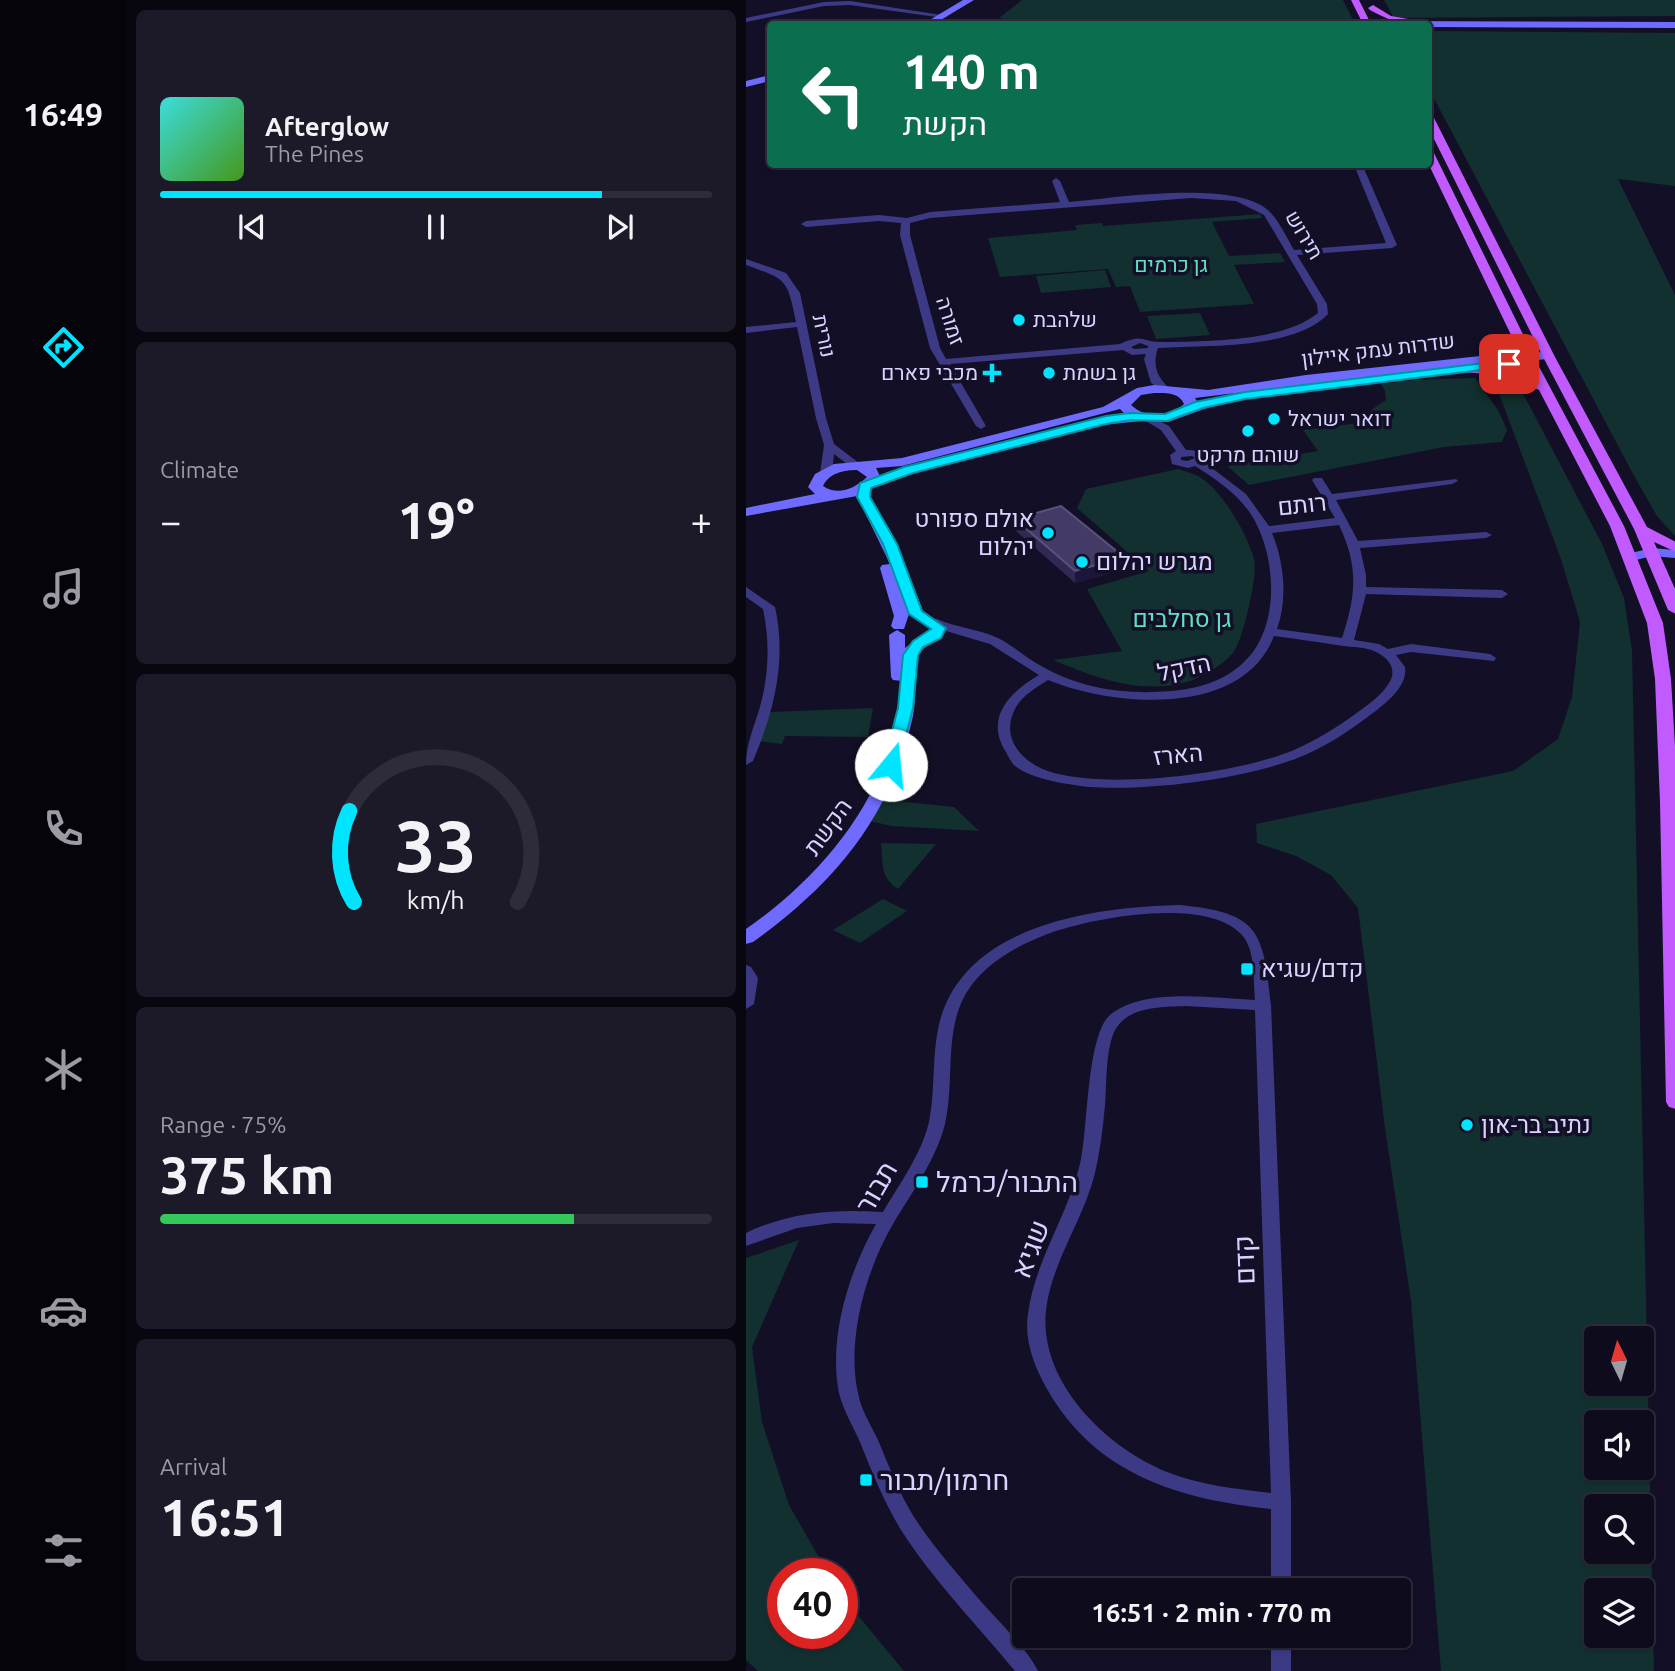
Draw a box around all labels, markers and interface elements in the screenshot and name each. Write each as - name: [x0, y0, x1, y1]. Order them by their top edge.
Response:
- text: 140 m: [903, 43, 1040, 98]
- icon: left: [788, 49, 879, 140]
- text: 16:49: [23, 96, 103, 132]
- text: הקשת: [903, 105, 987, 141]
- text: Afterglow: [265, 112, 389, 141]
- text: The Pines: [265, 141, 364, 166]
- street label: תירוש: [1281, 206, 1329, 263]
- icon: previous: [233, 208, 271, 246]
- icon: pause: [417, 208, 455, 246]
- icon: next: [601, 208, 639, 246]
- park label: גן כרמים: [1134, 252, 1208, 276]
- street label: זמורה: [932, 293, 970, 348]
- place label: שלהבת: [1033, 307, 1097, 331]
- street label: נורית: [809, 312, 841, 360]
- marker: שלהבת: [1011, 312, 1027, 328]
- icon: directions: [39, 323, 88, 372]
- street label: שדרות עמק איילון: [1300, 328, 1456, 370]
- pin: [1479, 334, 1539, 394]
- icon: arrive: [1490, 345, 1528, 383]
- place label: מכבי פארם: [881, 360, 978, 384]
- place label: גן בשמת: [1063, 360, 1136, 384]
- marker: מכבי פארם: [984, 365, 1000, 381]
- marker: גן בשמת: [1041, 365, 1057, 381]
- place label: דואר ישראל: [1288, 406, 1391, 430]
- marker: דואר ישראל: [1266, 411, 1282, 427]
- marker: שוהם מרקט: [1240, 423, 1256, 439]
- place label: שוהם מרקט: [1197, 442, 1300, 466]
- text: Climate: [160, 457, 239, 482]
- street label: רותם: [1276, 489, 1328, 520]
- text: 19°: [397, 491, 475, 549]
- text: −: [160, 500, 181, 542]
- text: +: [691, 500, 712, 542]
- place label: אולם ספורט יהלום: [914, 505, 1034, 560]
- marker: אולם ספורט יהלום: [1040, 525, 1056, 541]
- place label: מגרש יהלום: [1096, 548, 1213, 575]
- marker: מגרש יהלום: [1074, 554, 1090, 570]
- icon: music: [39, 564, 88, 613]
- park label: גן סחלבים: [1133, 605, 1232, 632]
- street label: הדקל: [1155, 649, 1213, 686]
- position arrow: [854, 728, 928, 802]
- street label: הארז: [1152, 739, 1204, 770]
- street label: הקשת: [798, 793, 857, 860]
- icon: phone: [39, 804, 88, 853]
- text: 33: [395, 804, 477, 886]
- text: km/h: [407, 885, 465, 913]
- place label: קדם/שגיא: [1261, 955, 1363, 982]
- marker: קדם/שגיא: [1239, 961, 1255, 977]
- icon: climate: [39, 1045, 88, 1094]
- place label: נתיב בר-און: [1481, 1111, 1591, 1138]
- text: Range · 75%: [160, 1112, 287, 1137]
- marker: נתיב בר-און: [1459, 1117, 1475, 1133]
- text: 375 km: [160, 1146, 334, 1204]
- street label: תבור: [849, 1156, 903, 1218]
- place label: התבור/כרמל: [936, 1166, 1078, 1197]
- marker: התבור/כרמל: [914, 1174, 930, 1190]
- street label: שגיא: [1004, 1215, 1055, 1282]
- street label: קדם: [1227, 1235, 1261, 1285]
- icon: car: [39, 1286, 88, 1335]
- north arrow: [1584, 1326, 1654, 1396]
- map controls: [1584, 1326, 1654, 1648]
- button: sound: [1584, 1410, 1654, 1480]
- text: Arrival: [160, 1454, 227, 1479]
- place label: חרמון/תבור: [880, 1464, 1009, 1496]
- marker: חרמון/תבור: [858, 1472, 874, 1488]
- text: 16:51: [160, 1488, 290, 1546]
- button: search: [1584, 1494, 1654, 1564]
- icon: filters: [39, 1526, 88, 1575]
- speed limit sign: 40: [767, 1558, 858, 1649]
- button: layers: [1584, 1578, 1654, 1648]
- text: 16:51 · 2 min · 770 m: [1091, 1598, 1332, 1627]

